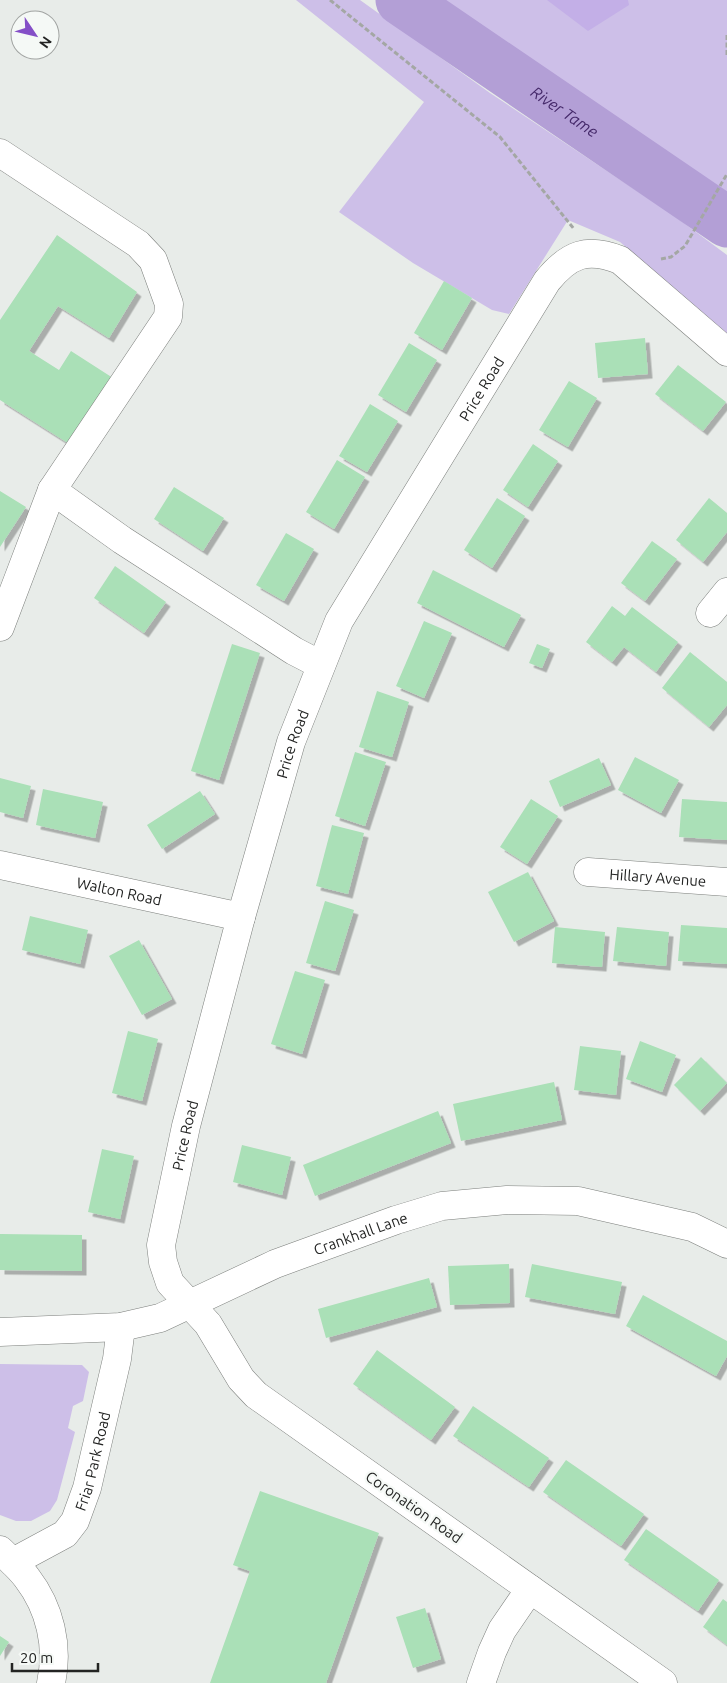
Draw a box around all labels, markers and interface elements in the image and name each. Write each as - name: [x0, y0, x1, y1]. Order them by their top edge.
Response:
- north arrow: [10, 10, 60, 60]
- text: N: [36, 34, 55, 51]
- water label: River Tame: [528, 82, 602, 141]
- street label: Price Road: [455, 354, 507, 424]
- street label: Price Road: [273, 707, 312, 780]
- street label: Hillary Avenue: [609, 865, 707, 889]
- street label: Walton Road: [75, 873, 163, 908]
- street label: Price Road: [168, 1098, 201, 1172]
- street label: Crankhall Lane: [311, 1209, 409, 1258]
- street label: Friar Park Road: [71, 1410, 113, 1513]
- street label: Coronation Road: [363, 1467, 465, 1547]
- scale bar: [12, 1640, 99, 1672]
- text: 20 m: [20, 1649, 53, 1666]

